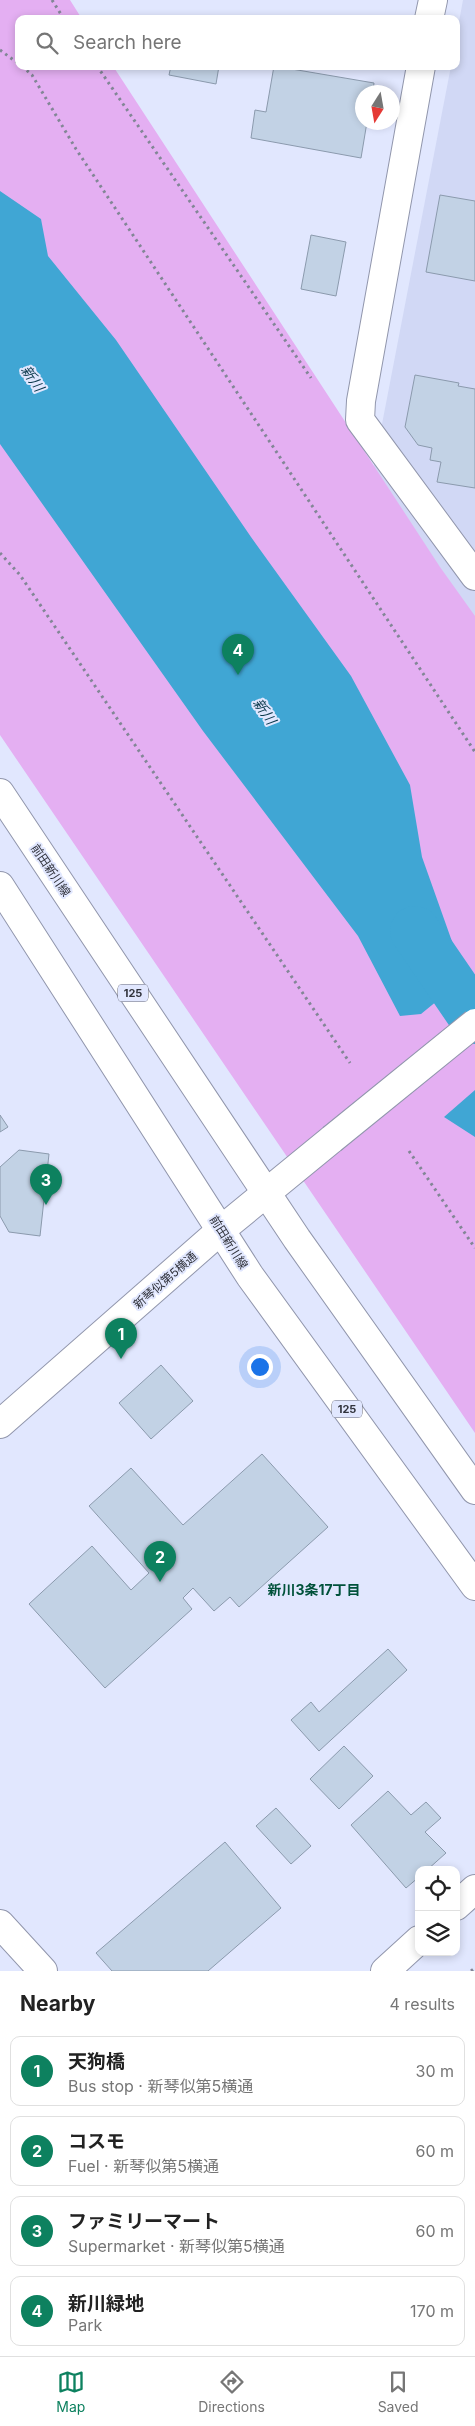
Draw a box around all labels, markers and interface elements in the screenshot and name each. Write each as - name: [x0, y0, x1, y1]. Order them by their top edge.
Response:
- search box: [15, 15, 460, 70]
- icon: search: [33, 29, 61, 57]
- text: Search here: [73, 31, 182, 54]
- north arrow: [355, 85, 400, 130]
- water label: 新川: [18, 362, 49, 396]
- pin: 4: [222, 634, 254, 675]
- water label: 新川: [250, 695, 281, 729]
- street label: 前田新川線: [28, 841, 74, 899]
- road number: 125: [118, 984, 148, 1001]
- pin: 3: [30, 1164, 62, 1205]
- street label: 前田新川線: [207, 1213, 251, 1271]
- street label: 新琴似第5横通: [130, 1248, 200, 1312]
- pin: 1: [105, 1318, 137, 1359]
- your location: [247, 1354, 273, 1380]
- road number: 125: [332, 1400, 362, 1418]
- pin: 2: [144, 1541, 176, 1582]
- district label: 新川3条17丁目: [267, 1581, 361, 1598]
- map controls: [415, 1866, 460, 1956]
- button: locate: [415, 1866, 460, 1911]
- button: layers: [415, 1911, 460, 1956]
- text: Nearby: [20, 1991, 95, 2016]
- text: 4 results: [390, 1994, 455, 2014]
- text: 天狗橋: [68, 2050, 125, 2073]
- text: 1: [34, 2061, 40, 2081]
- text: 30 m: [416, 2061, 454, 2081]
- text: Bus stop · 新琴似第5横通: [68, 2076, 253, 2096]
- text: コスモ: [68, 2130, 125, 2153]
- text: 2: [32, 2141, 42, 2161]
- text: 60 m: [415, 2141, 454, 2161]
- text: Fuel · 新琴似第5横通: [68, 2156, 219, 2176]
- text: ファミリーマート: [68, 2210, 220, 2233]
- text: 3: [32, 2221, 42, 2241]
- text: 60 m: [415, 2221, 454, 2241]
- text: Supermarket · 新琴似第5横通: [68, 2236, 285, 2256]
- text: 新川緑地: [68, 2292, 144, 2315]
- text: 4: [32, 2301, 42, 2321]
- text: 170 m: [410, 2301, 454, 2321]
- text: Park: [68, 2315, 102, 2335]
- tab: Map: [56, 2368, 85, 2415]
- tab: Directions: [198, 2368, 265, 2415]
- tab: Saved: [378, 2368, 419, 2415]

